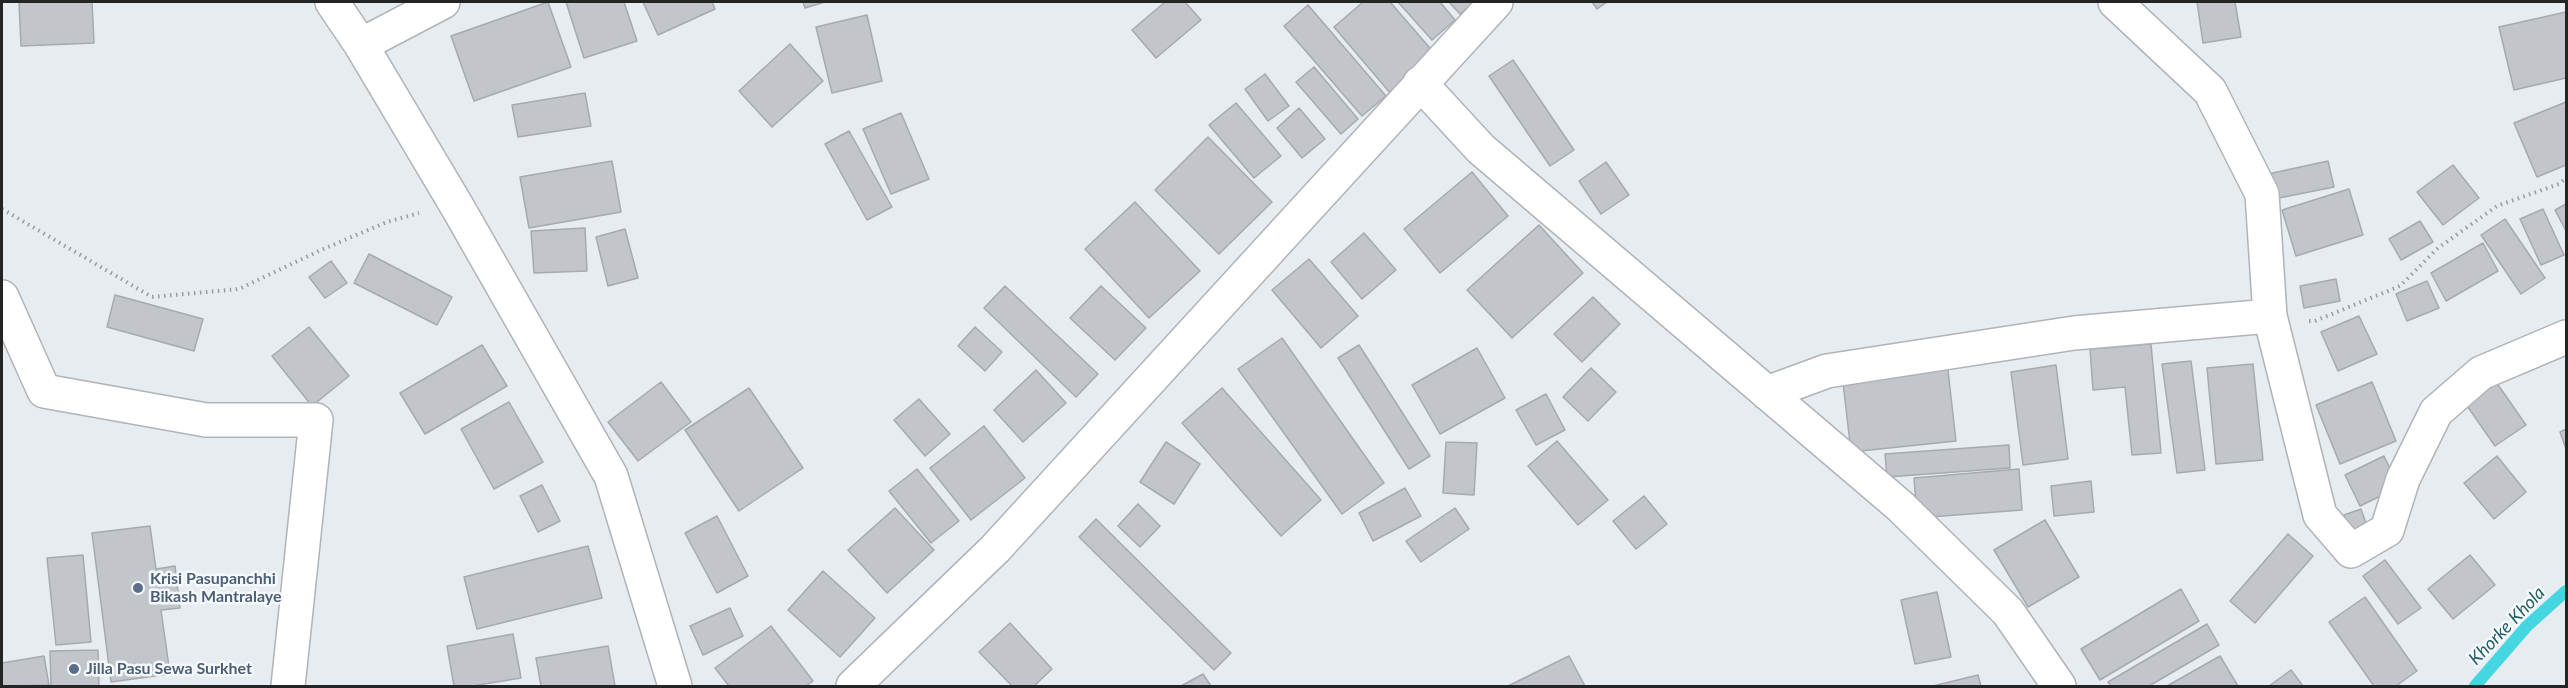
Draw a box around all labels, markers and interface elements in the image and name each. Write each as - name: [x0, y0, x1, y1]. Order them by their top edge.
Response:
- place label: Krisi Pasupanchhi Bikash Mantralaye: [150, 569, 282, 607]
- marker: Krisi Pasupanchhi Bikash Mantralaye: [131, 581, 145, 595]
- water label: Khorke Khola: [2464, 582, 2550, 670]
- place label: Jilla Pasu Sewa Surkhet: [86, 659, 252, 679]
- marker: Jilla Pasu Sewa Surkhet: [67, 662, 81, 676]

